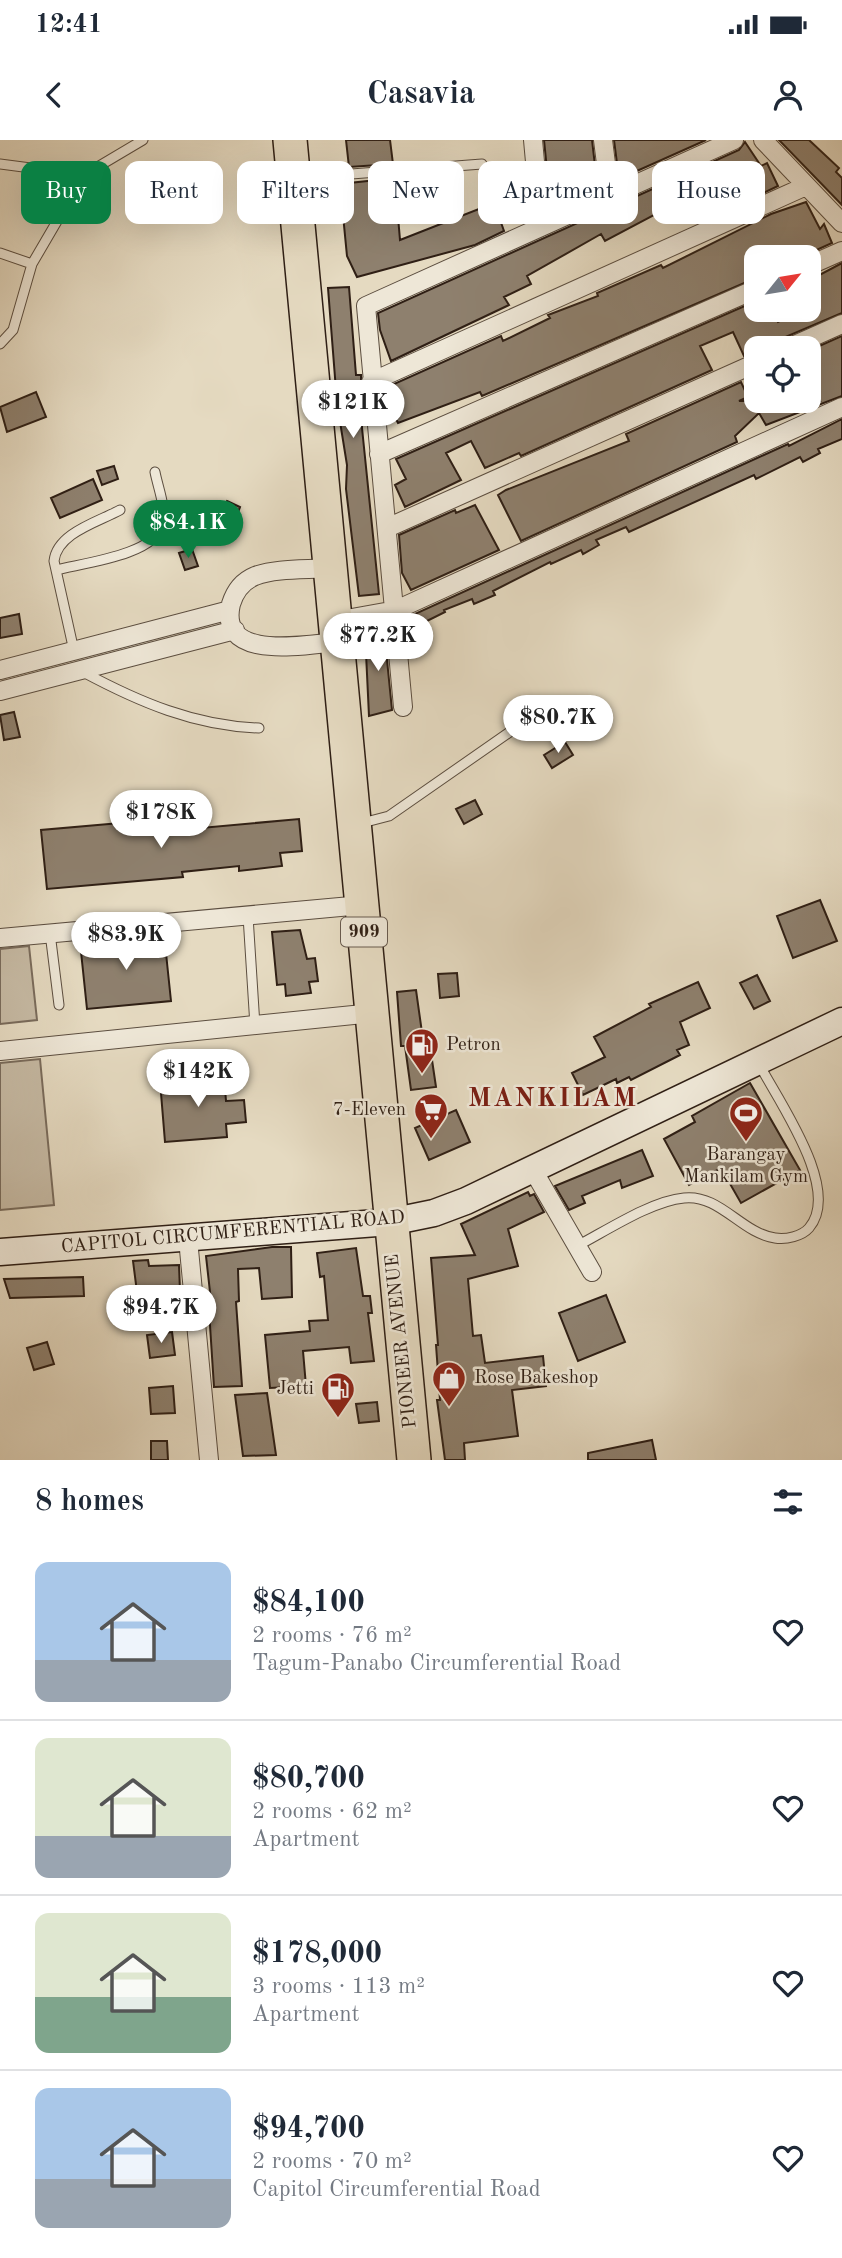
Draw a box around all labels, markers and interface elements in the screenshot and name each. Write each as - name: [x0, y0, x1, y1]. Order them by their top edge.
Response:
- text: 12:41: [35, 12, 103, 38]
- icon: back: [35, 76, 73, 114]
- icon: person: [769, 76, 807, 114]
- text: Casavia: [367, 79, 475, 111]
- chip: Buy: [21, 161, 111, 224]
- chip: Rent: [125, 161, 223, 224]
- chip: Filters: [237, 161, 354, 224]
- chip: New: [368, 161, 464, 224]
- chip: Apartment: [478, 161, 638, 224]
- chip: House: [652, 161, 765, 224]
- north arrow: [744, 245, 821, 322]
- map controls: [744, 245, 821, 413]
- button: locate: [744, 336, 821, 413]
- pin: $121K: [304, 380, 402, 440]
- text: $121K: [317, 391, 389, 414]
- pin: $84.1K: [131, 500, 245, 560]
- text: $84.1K: [149, 511, 227, 534]
- pin: $77.2K: [321, 614, 435, 673]
- text: $77.2K: [339, 624, 417, 647]
- pin: $80.7K: [501, 696, 615, 755]
- text: $80.7K: [519, 706, 597, 729]
- pin: $178K: [112, 790, 210, 850]
- text: $178K: [125, 801, 197, 824]
- pin: $83.9K: [69, 912, 183, 972]
- road number: 909: [341, 918, 387, 946]
- text: $83.9K: [87, 923, 165, 946]
- fuel station icon: Petron: [403, 1026, 441, 1075]
- place label: Petron: [446, 1036, 501, 1055]
- pin: $142K: [149, 1049, 247, 1109]
- text: $142K: [162, 1060, 234, 1083]
- district label: MANKILAM: [468, 1086, 638, 1112]
- supermarket icon: 7-Eleven: [412, 1091, 450, 1140]
- sports icon: Barangay Mankilam Gym: [727, 1094, 765, 1143]
- place label: 7-Eleven: [333, 1101, 406, 1120]
- place label: Barangay Mankilam Gym: [684, 1146, 808, 1187]
- street label: CAPITOL CIRCUMFERENTIAL ROAD: [60, 1209, 406, 1257]
- street label: PIONEER AVENUE: [383, 1253, 421, 1429]
- pin: $94.7K: [104, 1286, 218, 1345]
- text: $94.7K: [122, 1296, 200, 1319]
- shop icon: Rose Bakeshop: [430, 1359, 468, 1408]
- place label: Rose Bakeshop: [474, 1369, 598, 1388]
- fuel station icon: Jetti: [319, 1370, 357, 1419]
- place label: Jetti: [277, 1380, 314, 1399]
- icon: filters: [769, 1483, 807, 1521]
- text: 8 homes: [35, 1487, 144, 1517]
- text: $84,100: [252, 1588, 365, 1618]
- icon: home: [91, 1590, 175, 1674]
- icon: heart: [769, 1613, 807, 1651]
- text: 2 rooms · 76 m²: [252, 1624, 412, 1647]
- text: Tagum-Panabo Circumferential Road: [252, 1652, 621, 1675]
- text: $80,700: [252, 1764, 365, 1794]
- icon: home: [91, 1766, 175, 1850]
- icon: heart: [769, 1789, 807, 1827]
- text: 2 rooms · 62 m²: [252, 1800, 412, 1823]
- text: Apartment: [252, 1828, 360, 1851]
- text: $178,000: [252, 1939, 382, 1969]
- icon: home: [91, 1941, 175, 2025]
- icon: heart: [769, 1964, 807, 2002]
- text: 3 rooms · 113 m²: [252, 1975, 425, 1998]
- text: Apartment: [252, 2003, 360, 2026]
- text: $94,700: [252, 2114, 365, 2144]
- icon: home: [91, 2116, 175, 2200]
- icon: heart: [769, 2139, 807, 2177]
- text: 2 rooms · 70 m²: [252, 2150, 412, 2173]
- text: Capitol Circumferential Road: [252, 2178, 541, 2201]

